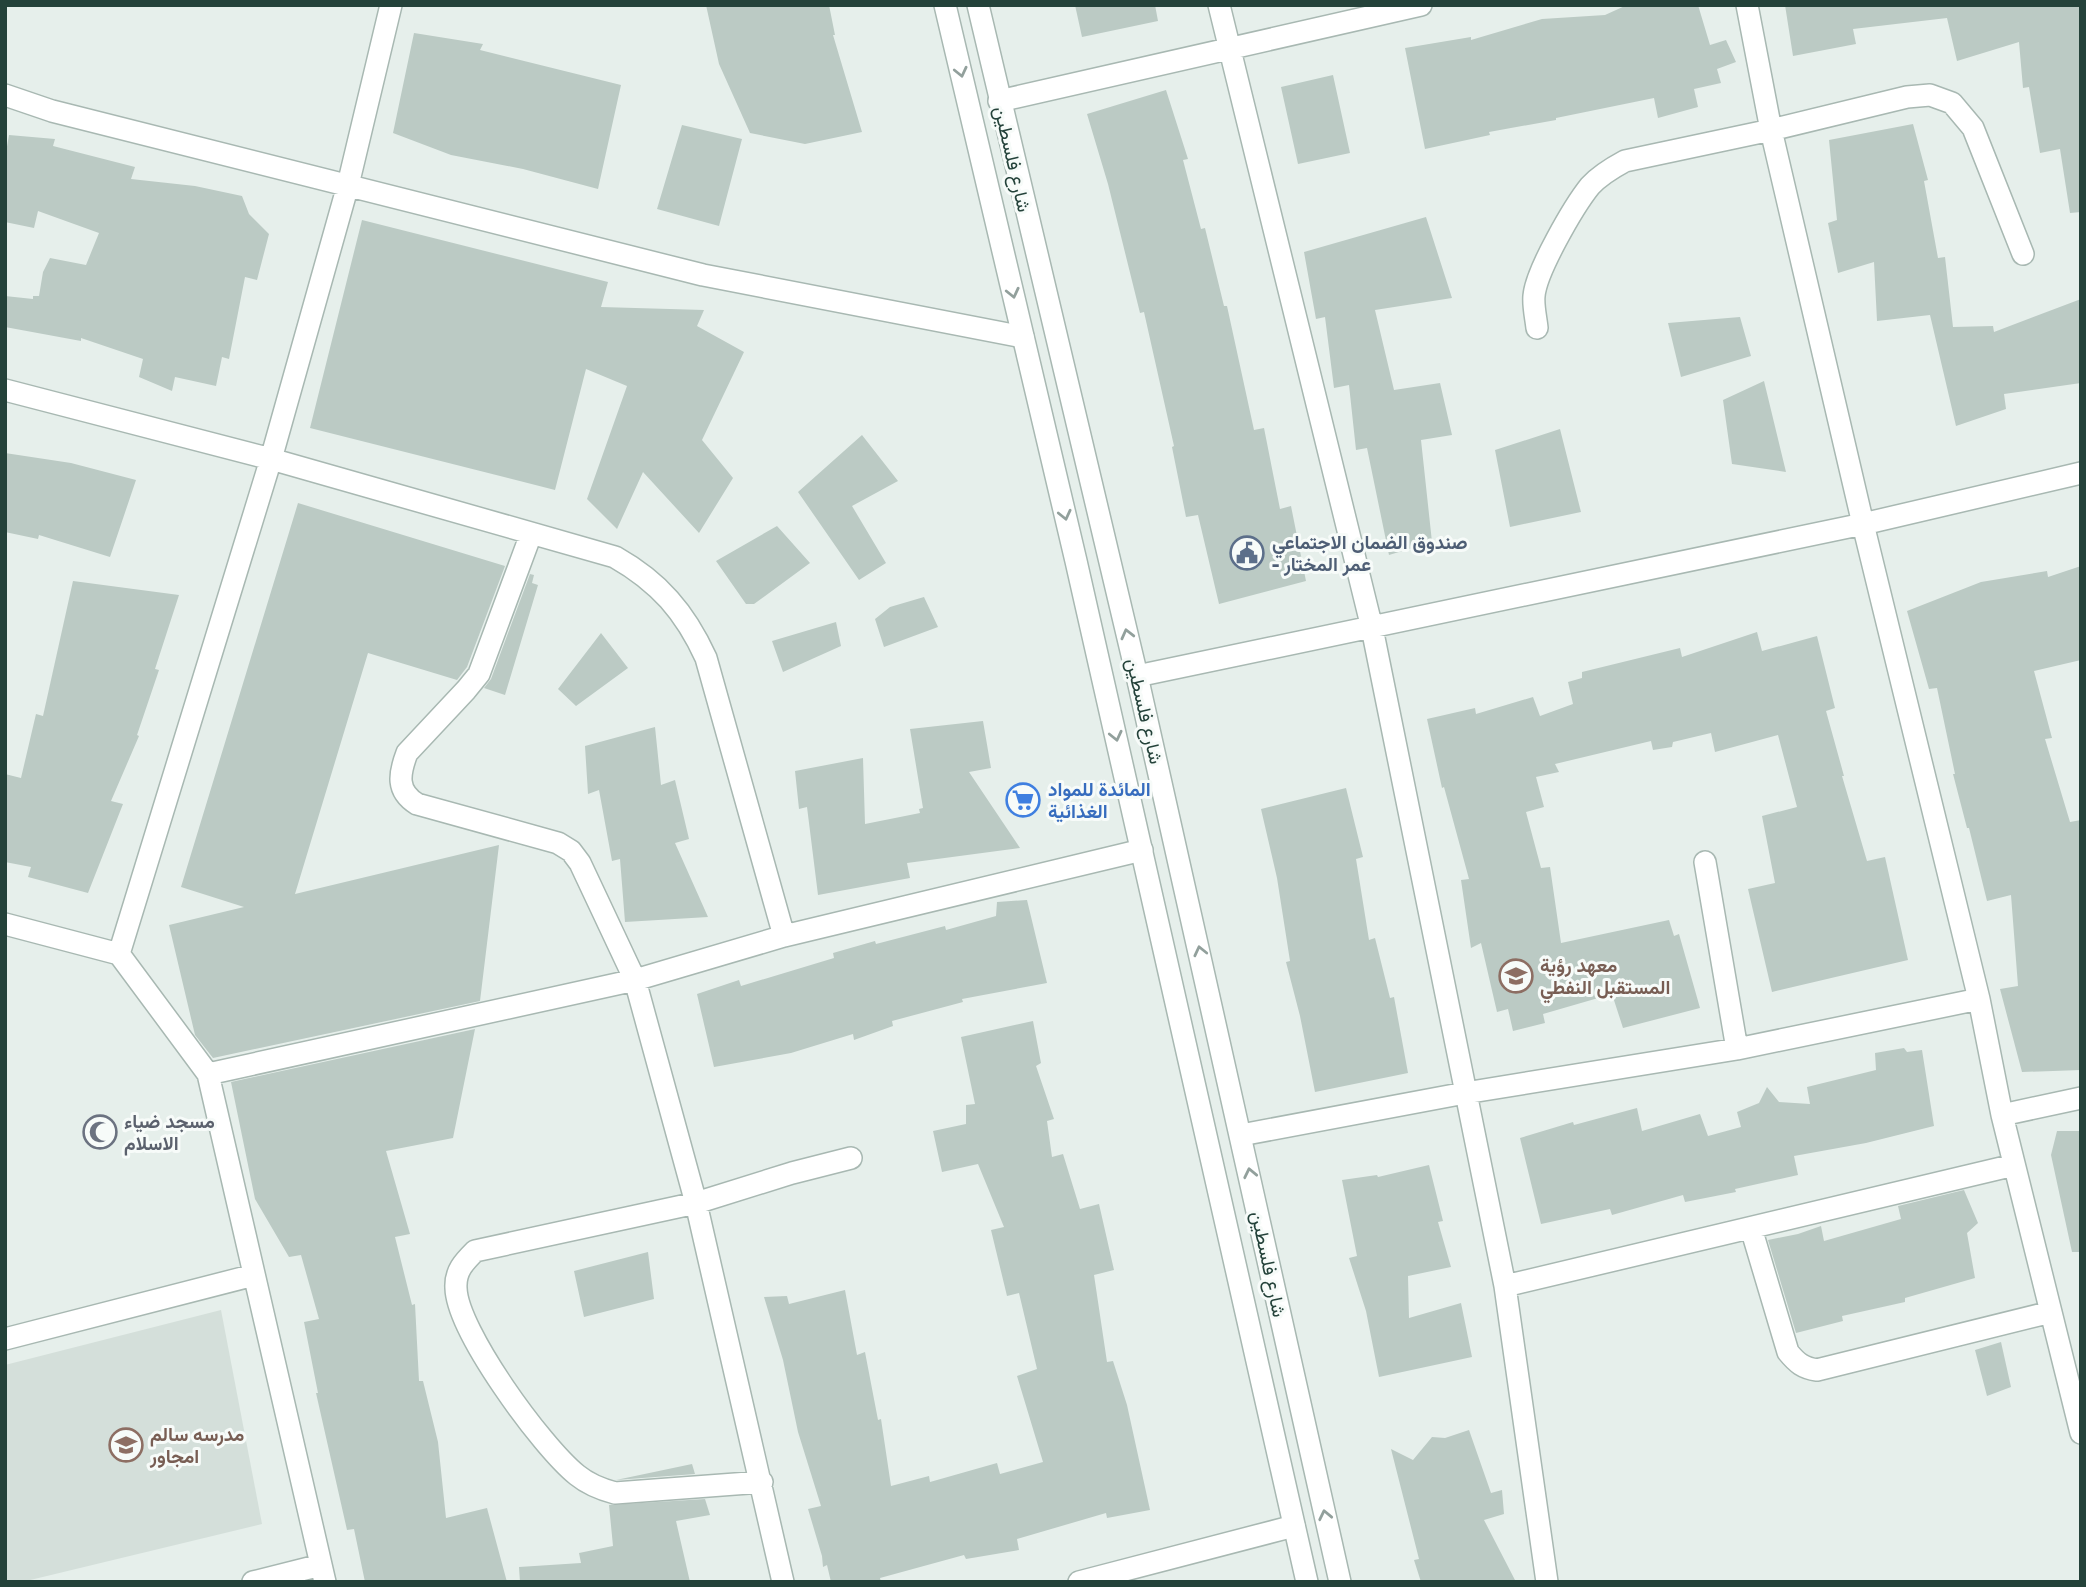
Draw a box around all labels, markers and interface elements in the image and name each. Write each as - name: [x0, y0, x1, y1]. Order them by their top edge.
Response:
- one-way arrow: [953, 66, 967, 78]
- street label: شارع فلسطين: [988, 104, 1037, 214]
- one-way arrow: [1005, 287, 1019, 299]
- one-way arrow: [1057, 508, 1071, 520]
- place label: صندوق الضمان الاجتماعي - عمر المختار: [1272, 530, 1468, 577]
- public building icon: صندوق الضمان الاجتماعي - عمر المختار: [1228, 534, 1266, 572]
- one-way arrow: [1121, 628, 1135, 640]
- street label: شارع فلسطين: [1120, 656, 1169, 766]
- one-way arrow: [1108, 730, 1122, 742]
- place label: المائدة للمواد الغذائية: [1048, 777, 1151, 823]
- supermarket icon: المائدة للمواد الغذائية: [1004, 781, 1042, 819]
- one-way arrow: [1193, 945, 1208, 957]
- place label: معهد رؤية المستقبل النفطي: [1540, 953, 1670, 1004]
- school or university icon: معهد رؤية المستقبل النفطي: [1497, 957, 1535, 995]
- place label: مسجد ضياء الاسلام: [124, 1109, 215, 1156]
- mosque icon: مسجد ضياء الاسلام: [81, 1113, 119, 1151]
- one-way arrow: [1243, 1167, 1258, 1179]
- street label: شارع فلسطين: [1245, 1209, 1292, 1319]
- place label: مدرسه سالم امجاور: [149, 1422, 244, 1469]
- school or university icon: مدرسه سالم امجاور: [107, 1426, 145, 1464]
- one-way arrow: [1319, 1509, 1333, 1521]

